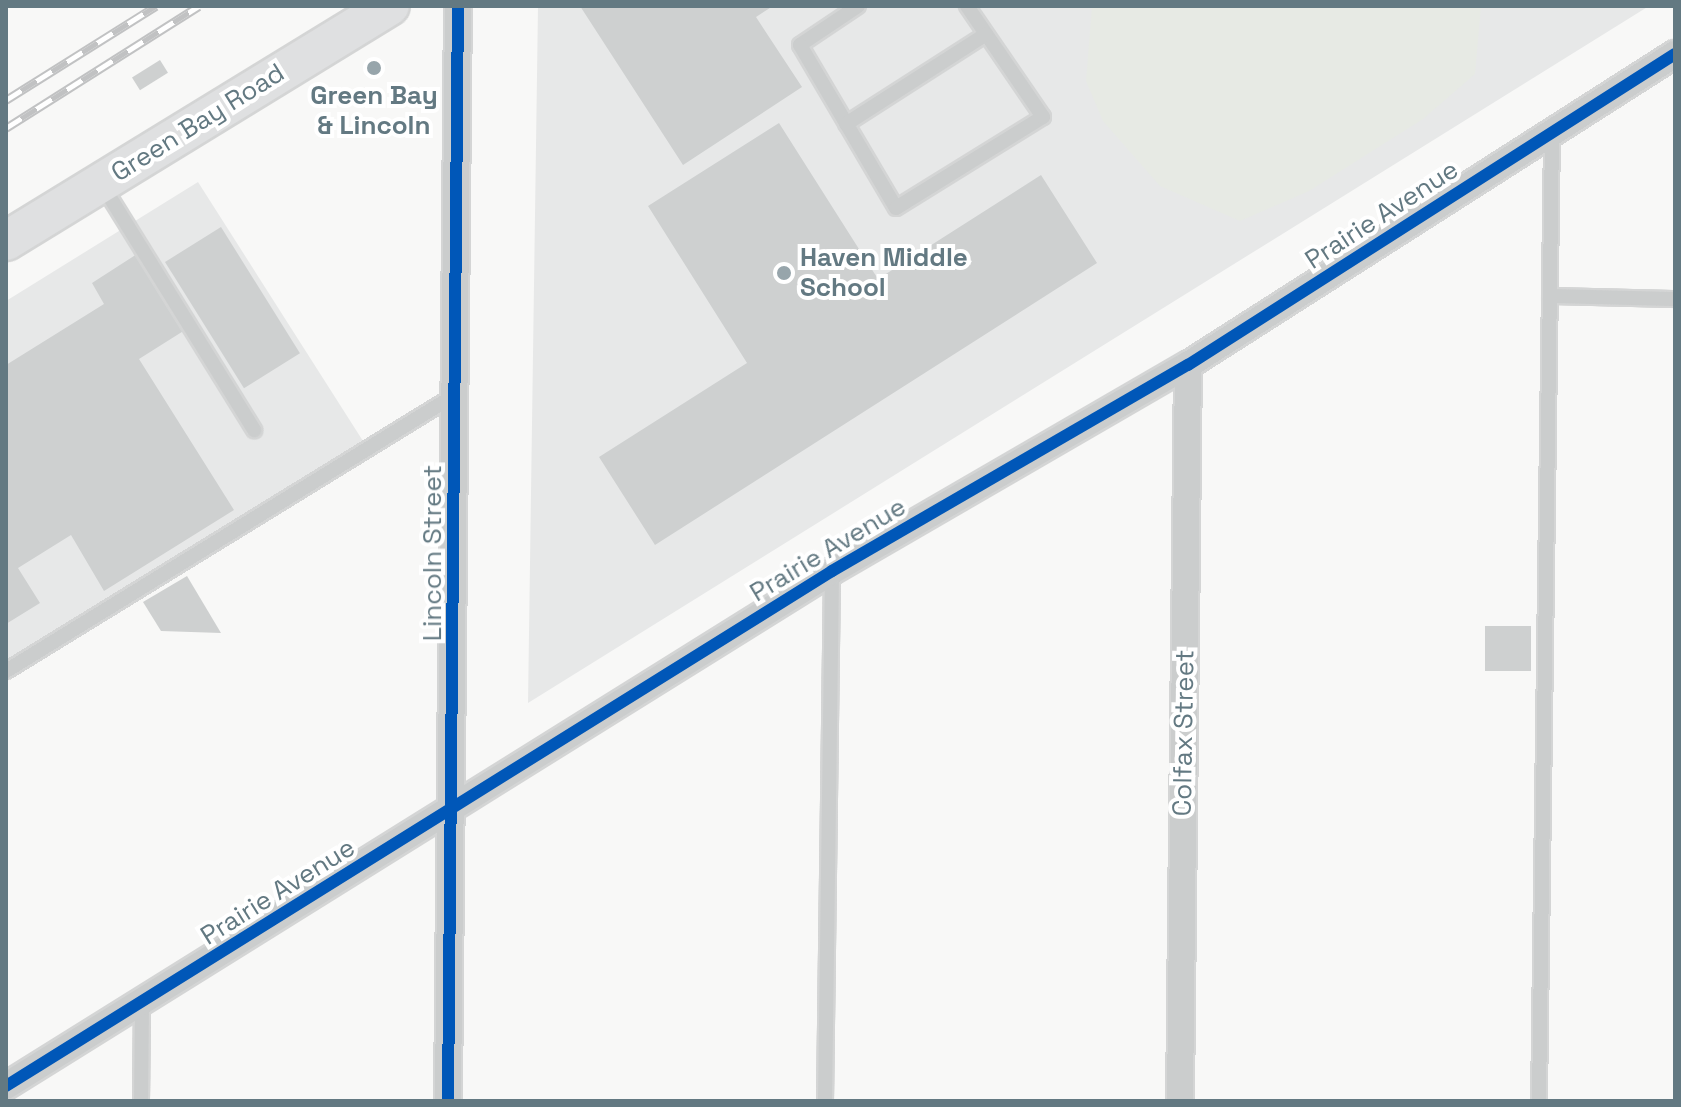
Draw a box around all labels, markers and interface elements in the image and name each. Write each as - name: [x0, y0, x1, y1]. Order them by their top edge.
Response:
- street label: Green Bay Road: [106, 57, 290, 189]
- marker: Green Bay & Lincoln: [365, 59, 383, 77]
- place label: Green Bay & Lincoln: [310, 80, 438, 142]
- street label: Prairie Avenue: [1300, 154, 1464, 276]
- place label: Haven Middle School: [800, 242, 968, 304]
- marker: Haven Middle School: [775, 264, 793, 282]
- street label: Lincoln Street: [417, 465, 449, 641]
- street label: Prairie Avenue: [744, 491, 912, 609]
- street label: Colfax Street: [1167, 649, 1201, 817]
- street label: Prairie Avenue: [195, 832, 361, 952]

